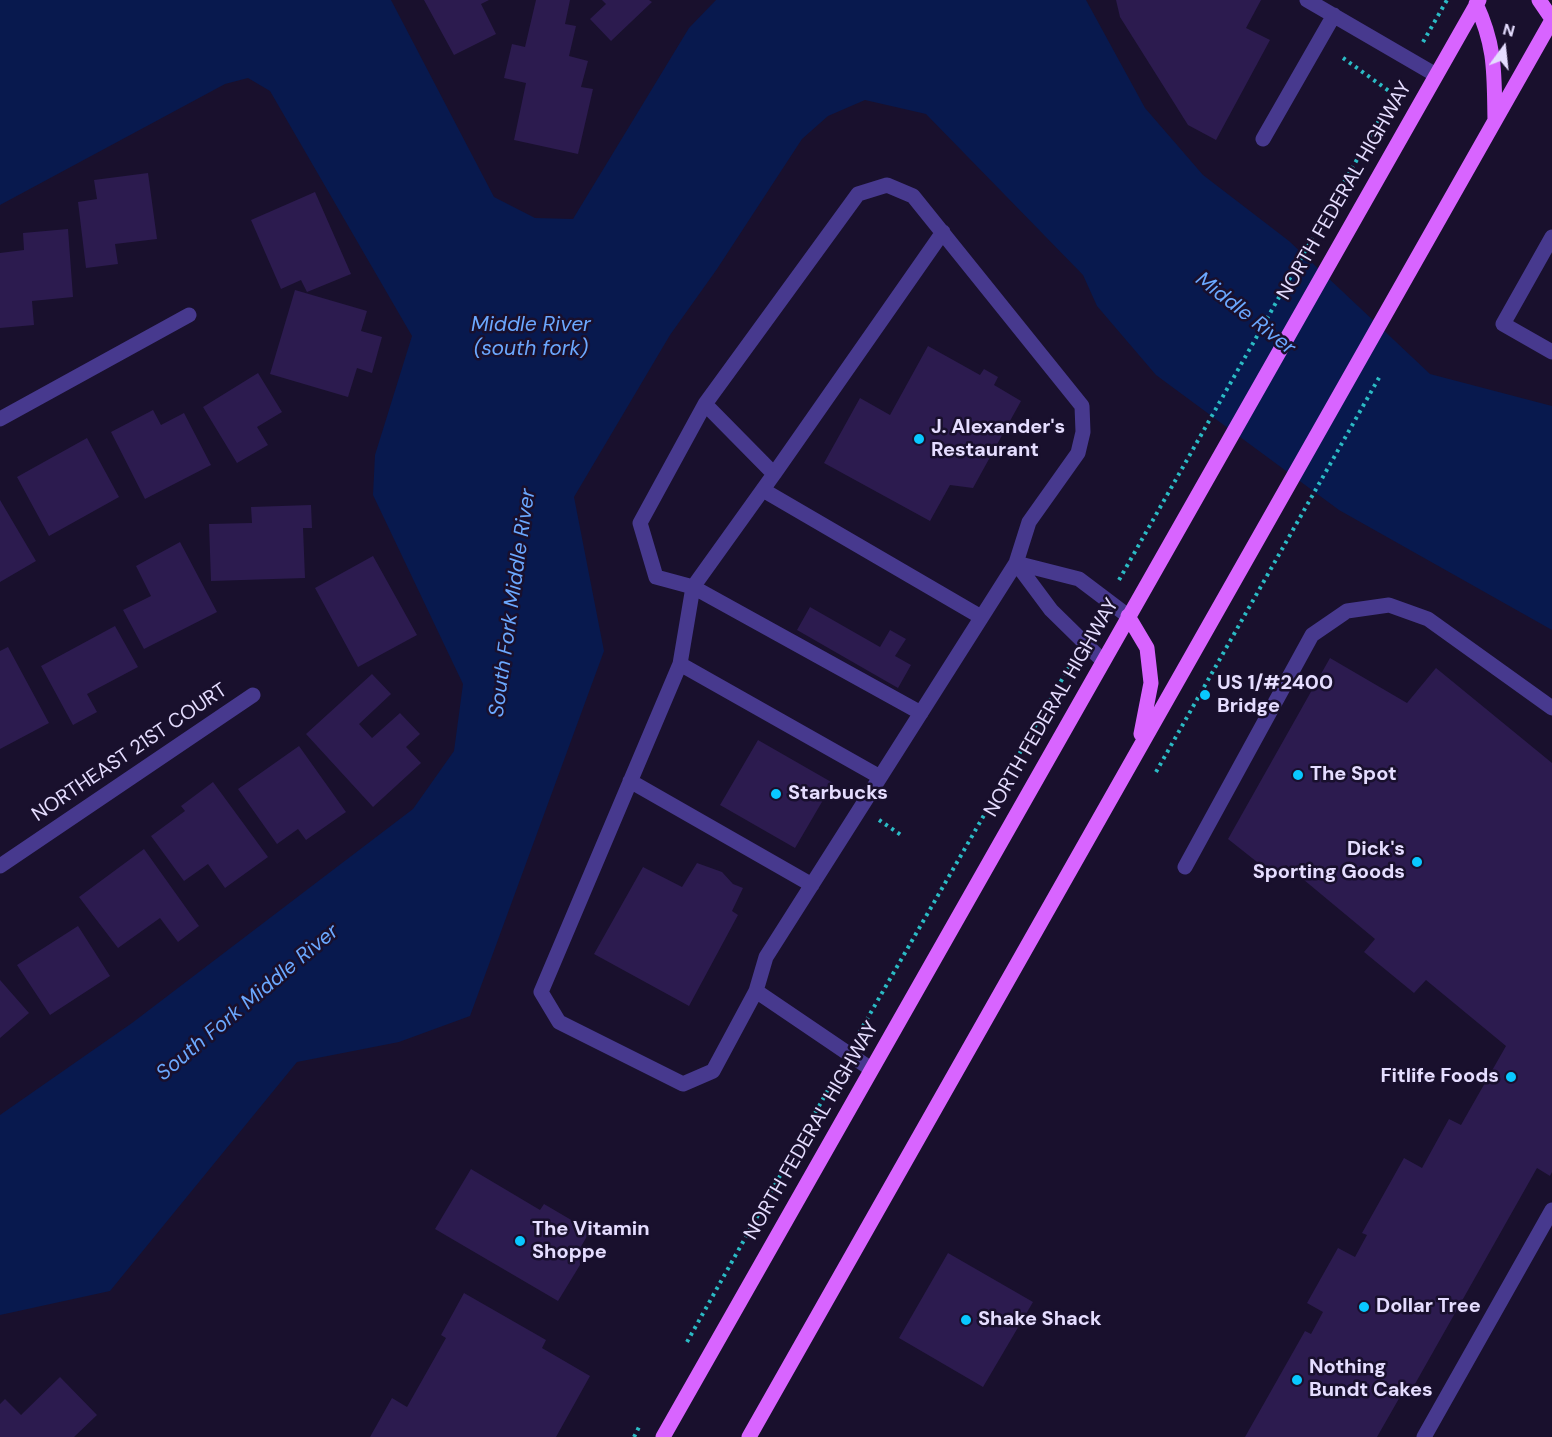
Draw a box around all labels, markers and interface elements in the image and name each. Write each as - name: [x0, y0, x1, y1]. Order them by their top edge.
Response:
- north arrow: [1474, 18, 1534, 78]
- text: N: [1500, 18, 1517, 42]
- street label: NORTH FEDERAL HIGHWAY: [1273, 78, 1417, 304]
- water label: Middle River: [1190, 267, 1300, 361]
- water label: Middle River (south fork): [471, 312, 591, 362]
- place label: J. Alexander's Restaurant: [931, 416, 1065, 463]
- marker: J. Alexander's Restaurant: [912, 432, 926, 446]
- water label: South Fork Middle River: [485, 487, 541, 719]
- street label: NORTH FEDERAL HIGHWAY: [980, 595, 1124, 821]
- place label: US 1/#2400 Bridge: [1217, 672, 1333, 719]
- street label: NORTHEAST 21ST COURT: [28, 679, 232, 827]
- marker: US 1/#2400 Bridge: [1198, 688, 1212, 702]
- place label: The Spot: [1310, 763, 1397, 787]
- marker: The Spot: [1291, 768, 1305, 782]
- place label: Starbucks: [788, 782, 888, 806]
- marker: Starbucks: [769, 787, 783, 801]
- place label: Dick's Sporting Goods: [1253, 838, 1405, 885]
- marker: Dick's Sporting Goods: [1410, 855, 1424, 869]
- water label: South Fork Middle River: [152, 919, 344, 1087]
- street label: NORTH FEDERAL HIGHWAY: [740, 1018, 884, 1244]
- place label: Fitlife Foods: [1380, 1065, 1499, 1089]
- marker: Fitlife Foods: [1504, 1070, 1518, 1084]
- place label: The Vitamin Shoppe: [532, 1218, 650, 1265]
- marker: The Vitamin Shoppe: [513, 1234, 527, 1248]
- place label: Dollar Tree: [1376, 1295, 1481, 1319]
- marker: Dollar Tree: [1357, 1300, 1371, 1314]
- place label: Shake Shack: [978, 1308, 1101, 1332]
- marker: Shake Shack: [959, 1313, 973, 1327]
- place label: Nothing Bundt Cakes: [1309, 1356, 1433, 1403]
- marker: Nothing Bundt Cakes: [1290, 1373, 1304, 1387]

